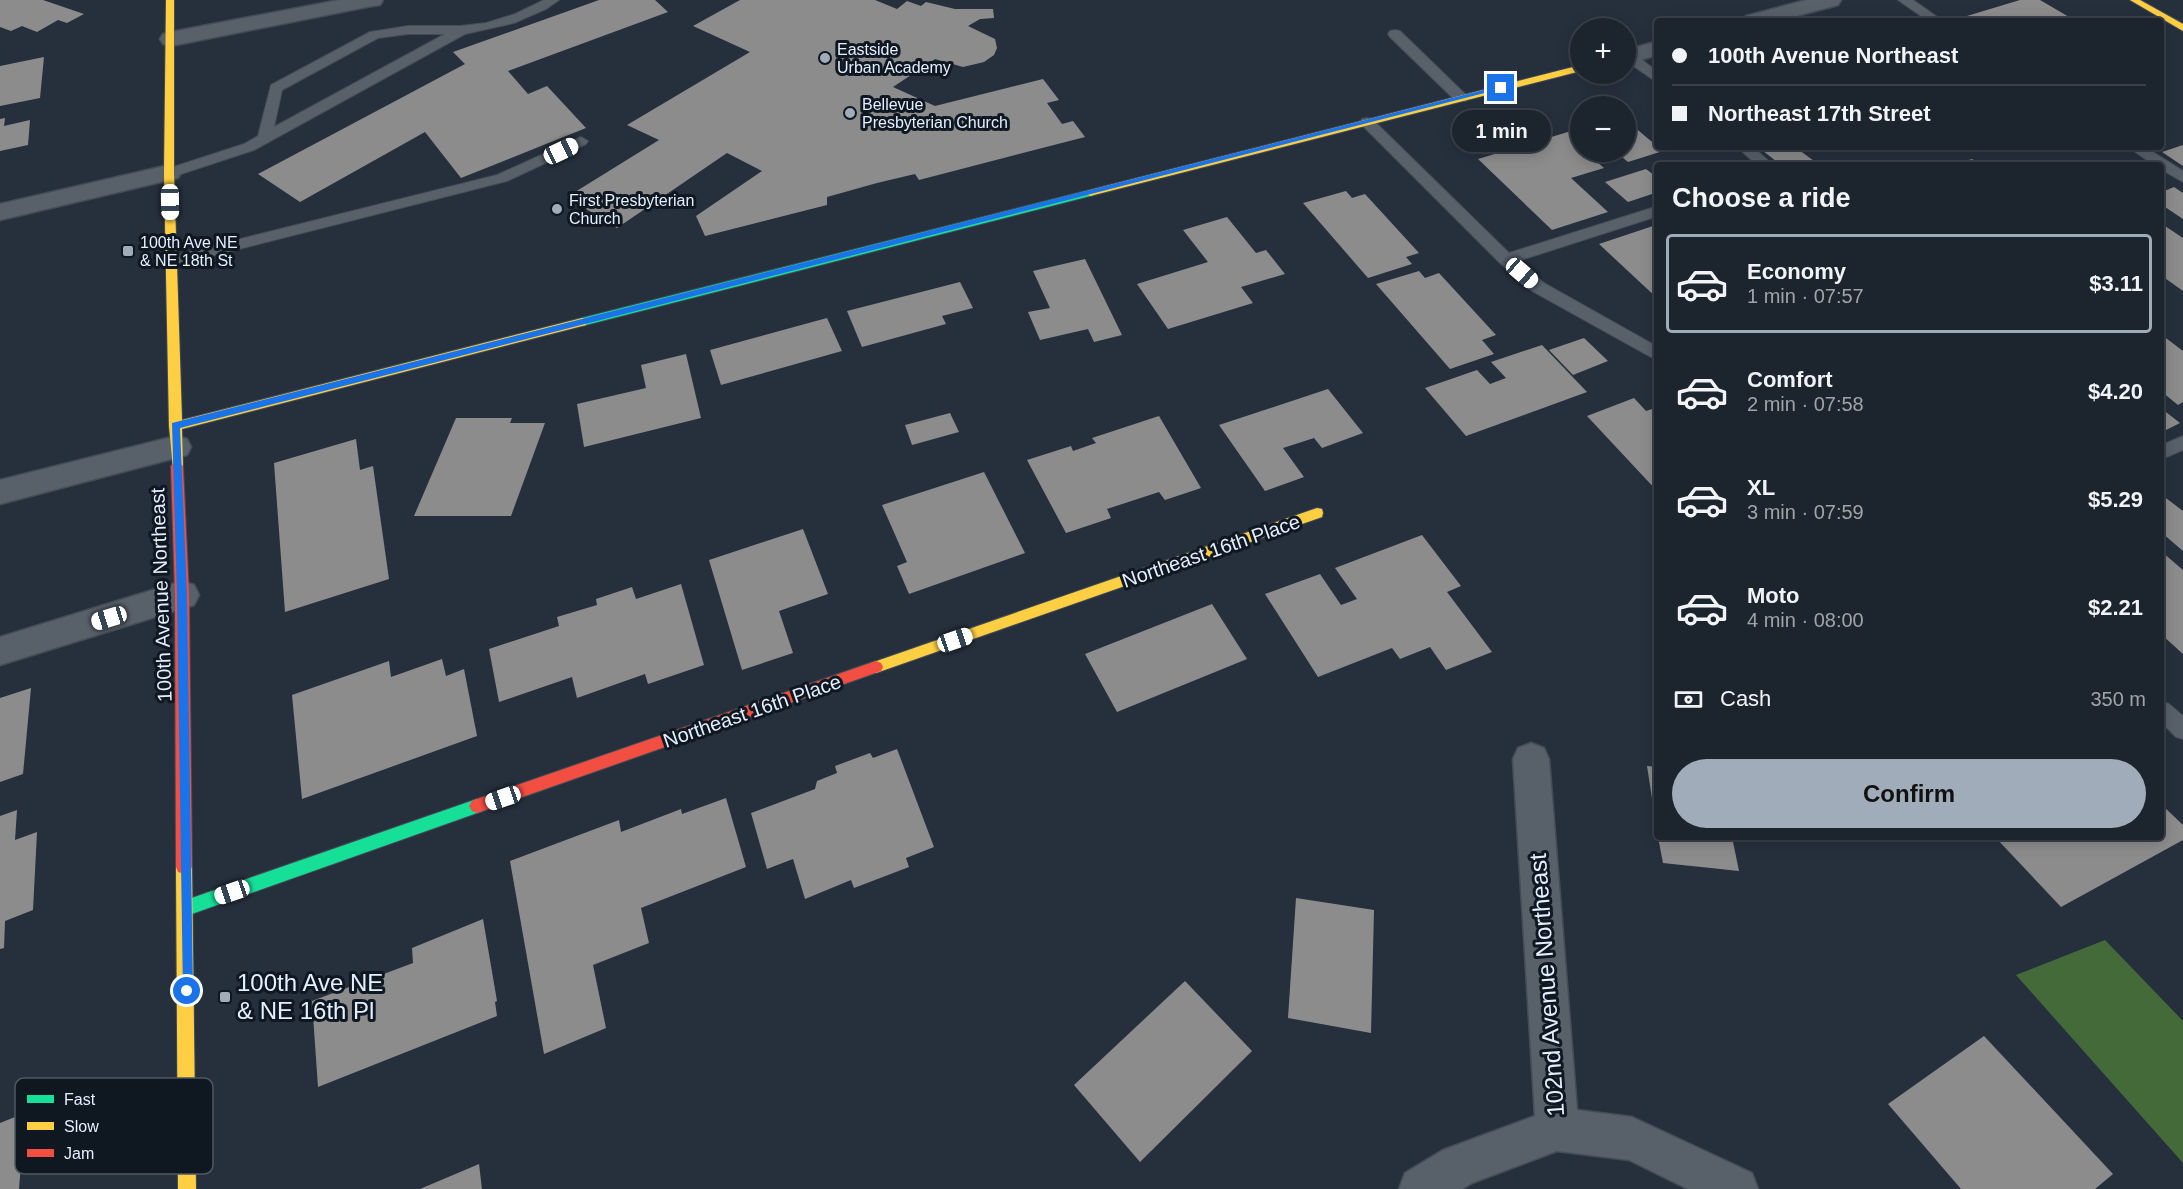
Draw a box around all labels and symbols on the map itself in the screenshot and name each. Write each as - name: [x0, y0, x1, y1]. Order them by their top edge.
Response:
- place label: Eastside Urban Academy: [837, 41, 951, 76]
- marker: Eastside Urban Academy: [818, 51, 832, 65]
- route end: [1487, 74, 1514, 101]
- place label: Bellevue Presbyterian Church: [862, 96, 1008, 131]
- marker: Bellevue Presbyterian Church: [843, 106, 857, 120]
- callout: 1 min: [1452, 109, 1550, 151]
- car: [541, 135, 581, 167]
- car: [161, 184, 179, 220]
- place label: First Presbyterian Church: [569, 192, 694, 227]
- marker: First Presbyterian Church: [550, 202, 564, 216]
- place label: 100th Ave NE & NE 18th St: [140, 234, 238, 269]
- marker: 100th Ave NE & NE 18th St: [121, 244, 135, 258]
- car: [1503, 254, 1541, 292]
- street label: 100th Avenue Northeast: [146, 487, 176, 702]
- street label: Northeast 16th Place: [1119, 510, 1303, 592]
- car: [89, 604, 129, 632]
- car: [935, 626, 975, 654]
- street label: Northeast 16th Place: [660, 670, 844, 752]
- car: [483, 784, 523, 812]
- street label: 102nd Avenue Northeast: [1524, 852, 1569, 1118]
- car: [212, 878, 252, 906]
- place label: 100th Ave NE & NE 16th Pl: [237, 969, 383, 1024]
- route start: [173, 977, 200, 1004]
- marker: 100th Ave NE & NE 16th Pl: [218, 990, 232, 1004]
- legend: [15, 1078, 213, 1174]
- text: Fast: [64, 1091, 96, 1108]
- text: Slow: [64, 1118, 99, 1135]
- text: Jam: [64, 1145, 94, 1162]

